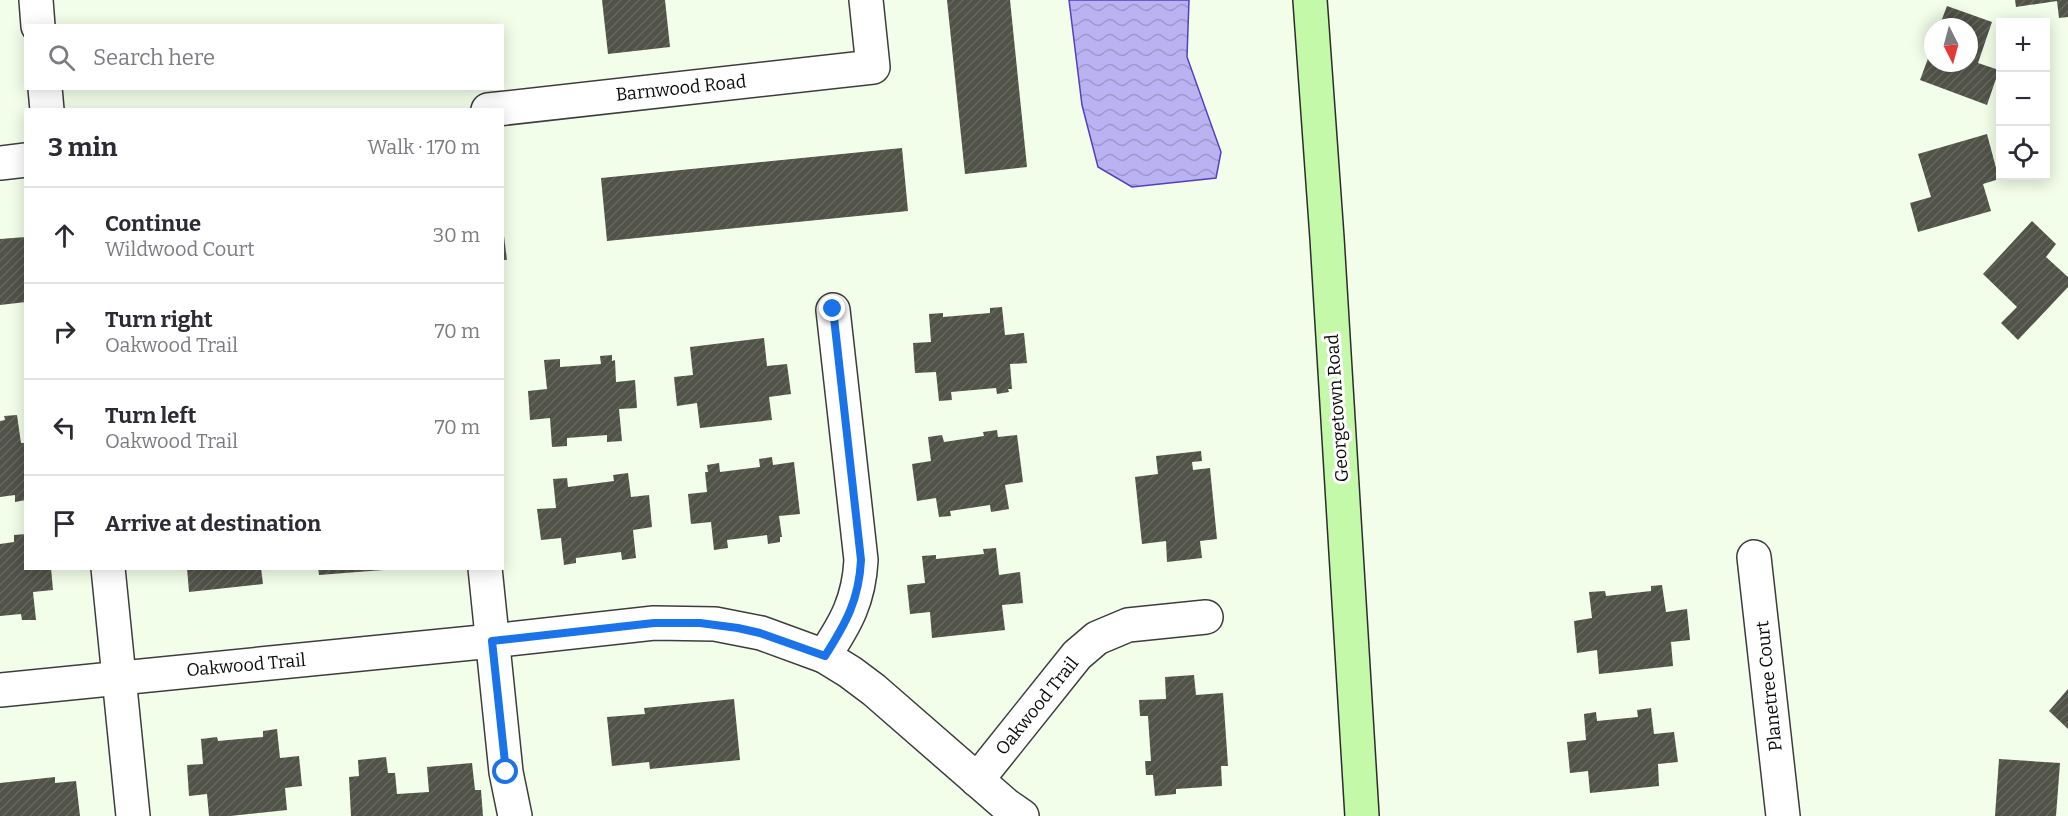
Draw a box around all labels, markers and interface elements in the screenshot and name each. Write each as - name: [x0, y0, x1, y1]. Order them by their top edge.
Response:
- north arrow: [1924, 18, 1978, 72]
- map controls: [1996, 18, 2050, 180]
- button: +: [1996, 18, 2050, 72]
- search box: [24, 24, 504, 90]
- icon: search: [45, 41, 78, 74]
- text: Search here: [93, 44, 215, 71]
- street label: Barnwood Road: [615, 70, 748, 106]
- button: −: [1996, 72, 2050, 126]
- button: locate: [1996, 126, 2050, 180]
- text: 3 min: [48, 132, 117, 163]
- text: Walk · 170 m: [367, 135, 480, 159]
- text: Continue: [105, 210, 201, 237]
- icon: ahead: [48, 219, 81, 252]
- text: 30 m: [433, 223, 480, 247]
- text: Wildwood Court: [105, 237, 255, 261]
- route end: [819, 295, 845, 321]
- text: Turn right: [105, 306, 213, 333]
- icon: right: [48, 315, 81, 348]
- text: 70 m: [434, 319, 480, 343]
- text: Oakwood Trail: [105, 333, 238, 357]
- street label: Georgetown Road: [1321, 333, 1353, 483]
- text: Turn left: [105, 402, 197, 429]
- icon: left: [48, 411, 81, 444]
- text: 70 m: [434, 415, 480, 439]
- text: Oakwood Trail: [105, 429, 238, 453]
- icon: arrive: [48, 507, 81, 540]
- text: Arrive at destination: [105, 510, 321, 537]
- street label: Planetree Court: [1751, 619, 1787, 752]
- street label: Oakwood Trail: [185, 649, 307, 681]
- street label: Oakwood Trail: [991, 653, 1083, 759]
- route start: [492, 758, 518, 784]

